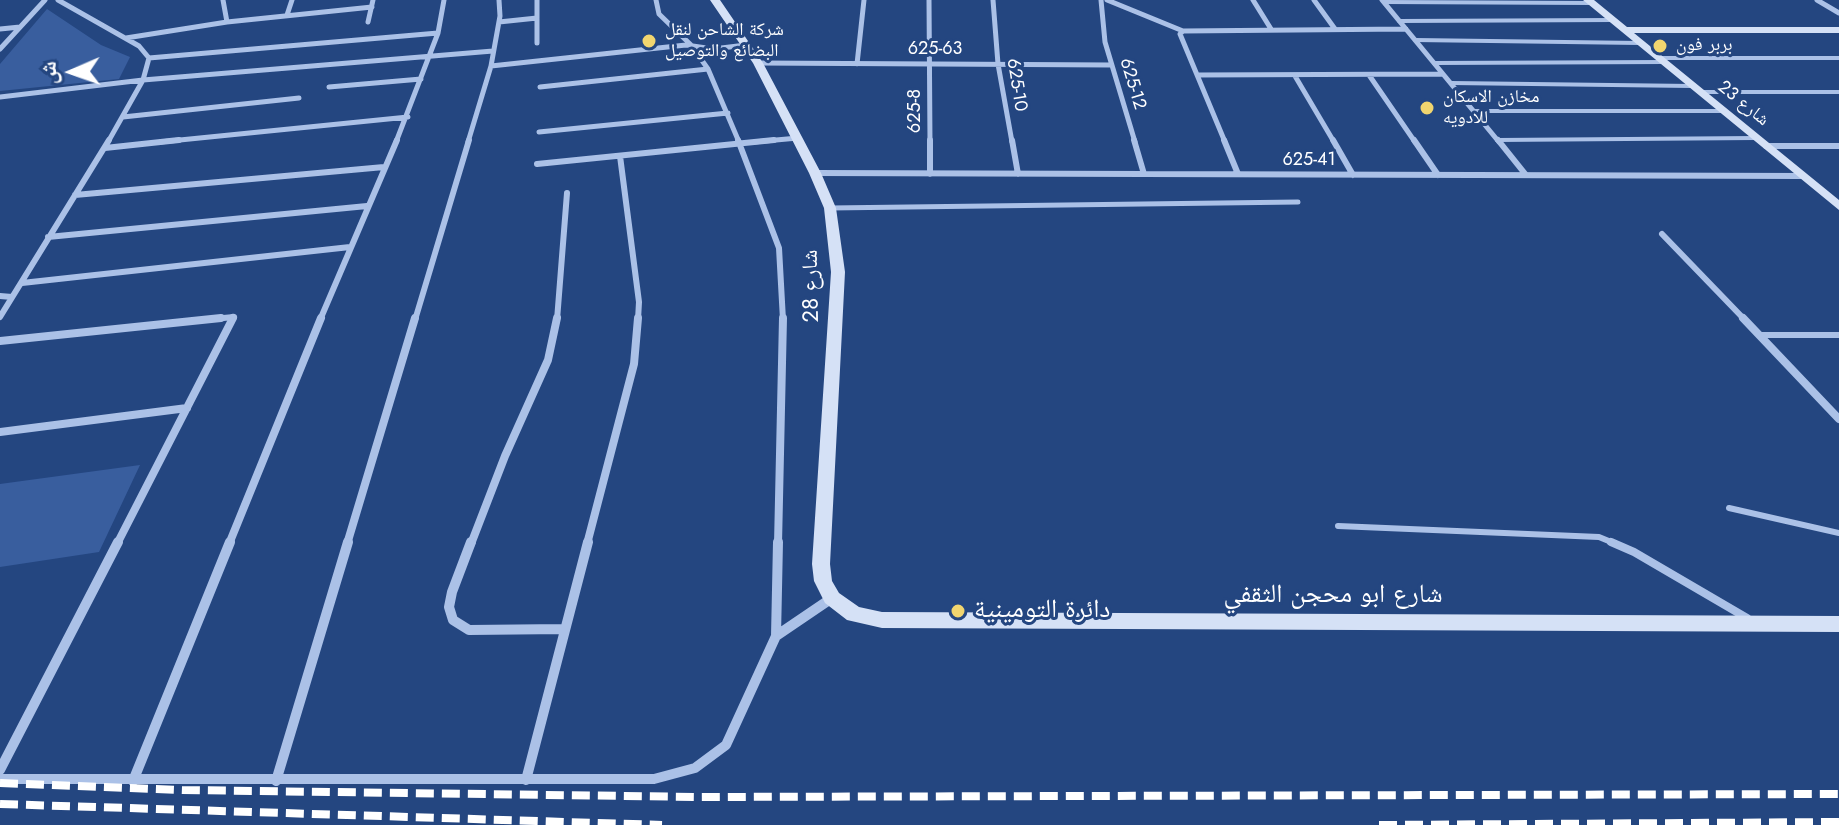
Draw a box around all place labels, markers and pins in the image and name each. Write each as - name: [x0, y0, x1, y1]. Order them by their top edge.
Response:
- place label: شركة الشاحن لنقل البضائع والتوصيل: [665, 20, 784, 62]
- marker: شركة الشاحن لنقل البضائع والتوصيل: [640, 32, 658, 50]
- place label: بربر فون: [1676, 35, 1732, 57]
- marker: بربر فون: [1651, 37, 1669, 55]
- place label: مخازن الاسكان للادويه: [1443, 87, 1539, 130]
- marker: مخازن الاسكان للادويه: [1418, 99, 1436, 117]
- place label: دائرة التومينية: [974, 595, 1110, 627]
- marker: دائرة التومينية: [949, 602, 967, 620]

